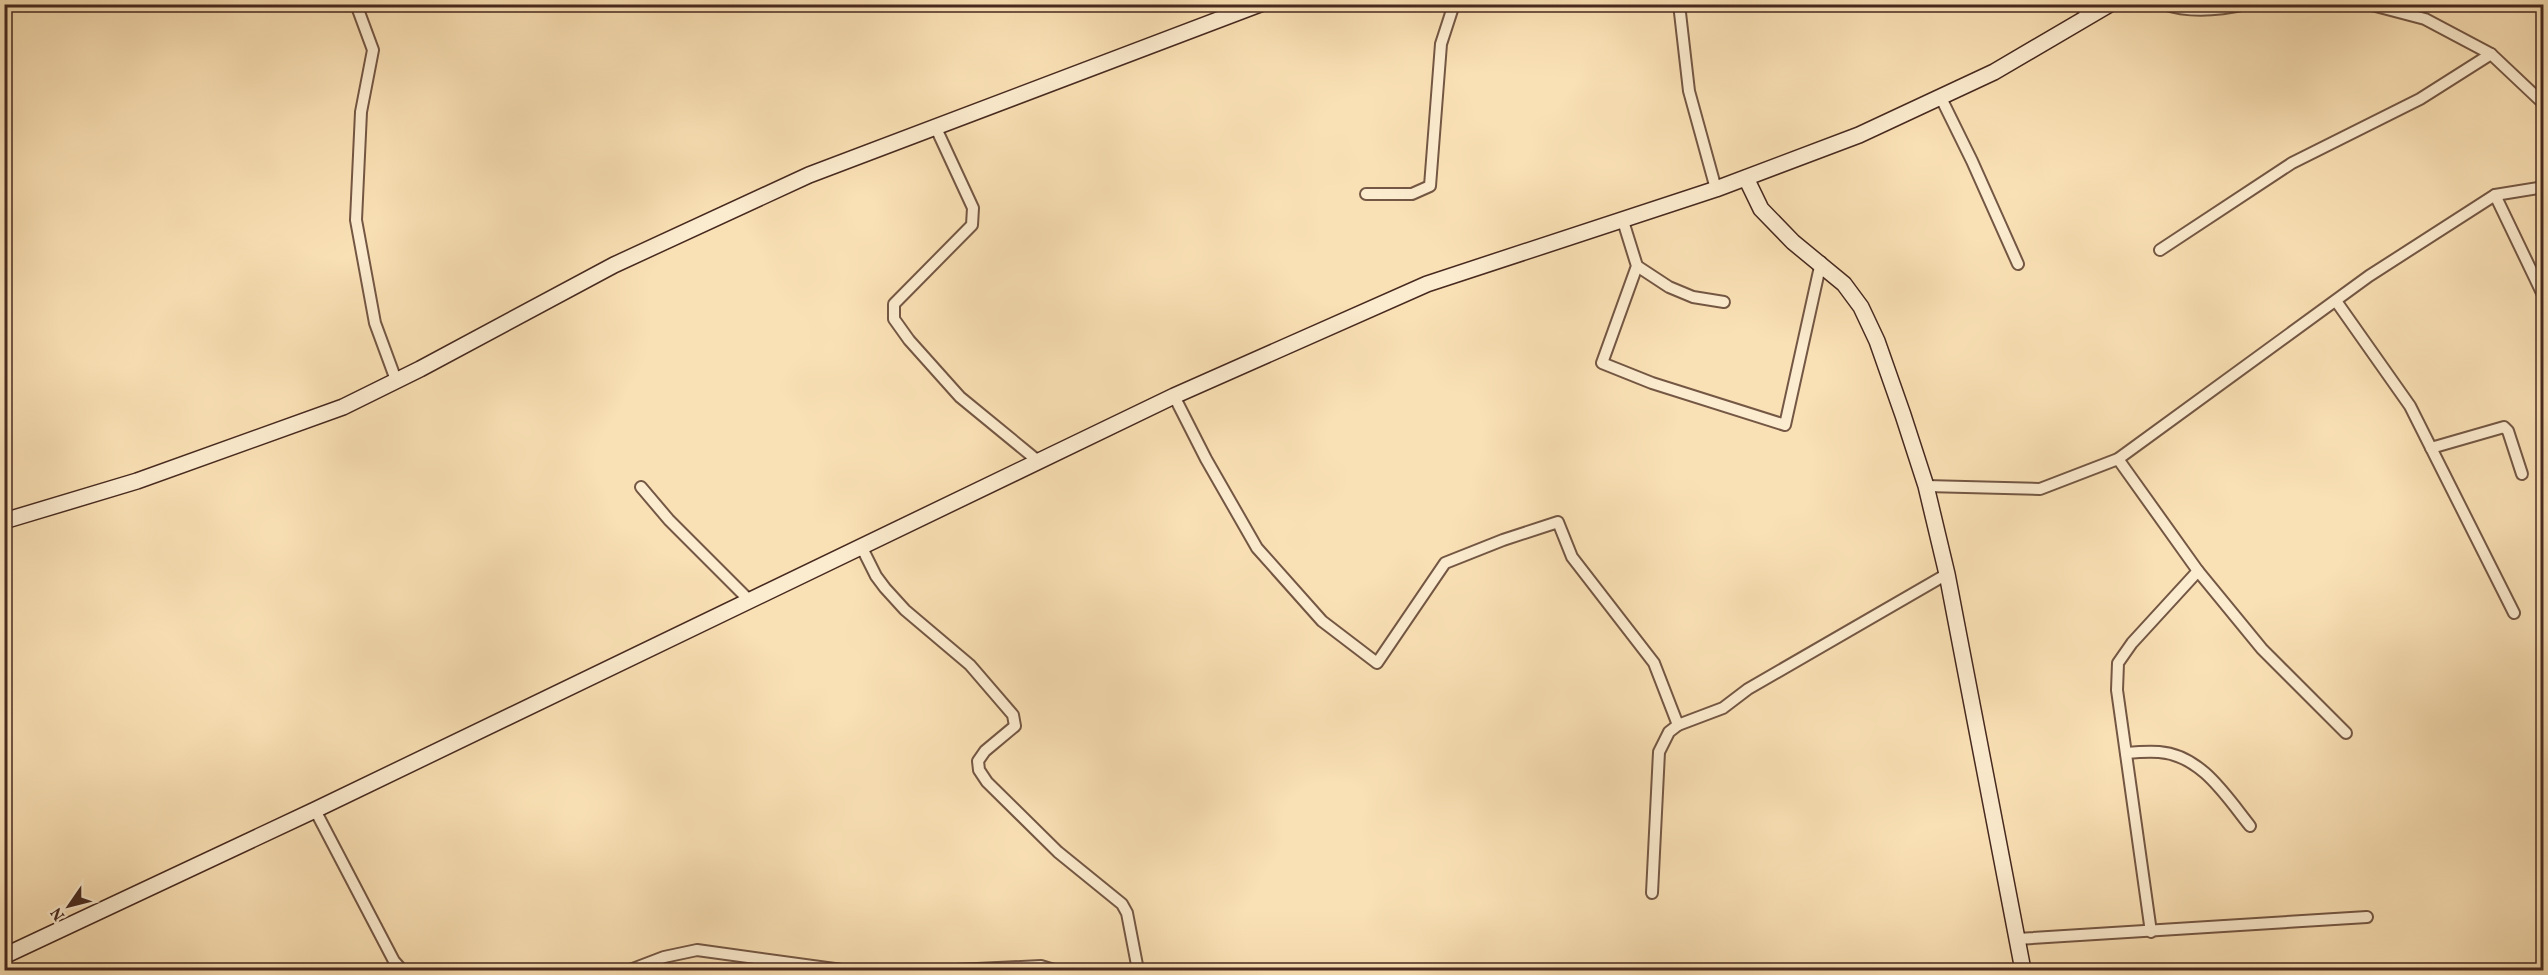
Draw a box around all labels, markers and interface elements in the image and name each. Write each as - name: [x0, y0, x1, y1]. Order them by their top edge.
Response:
- north arrow: [39, 876, 99, 936]
- text: N: [46, 902, 71, 925]

